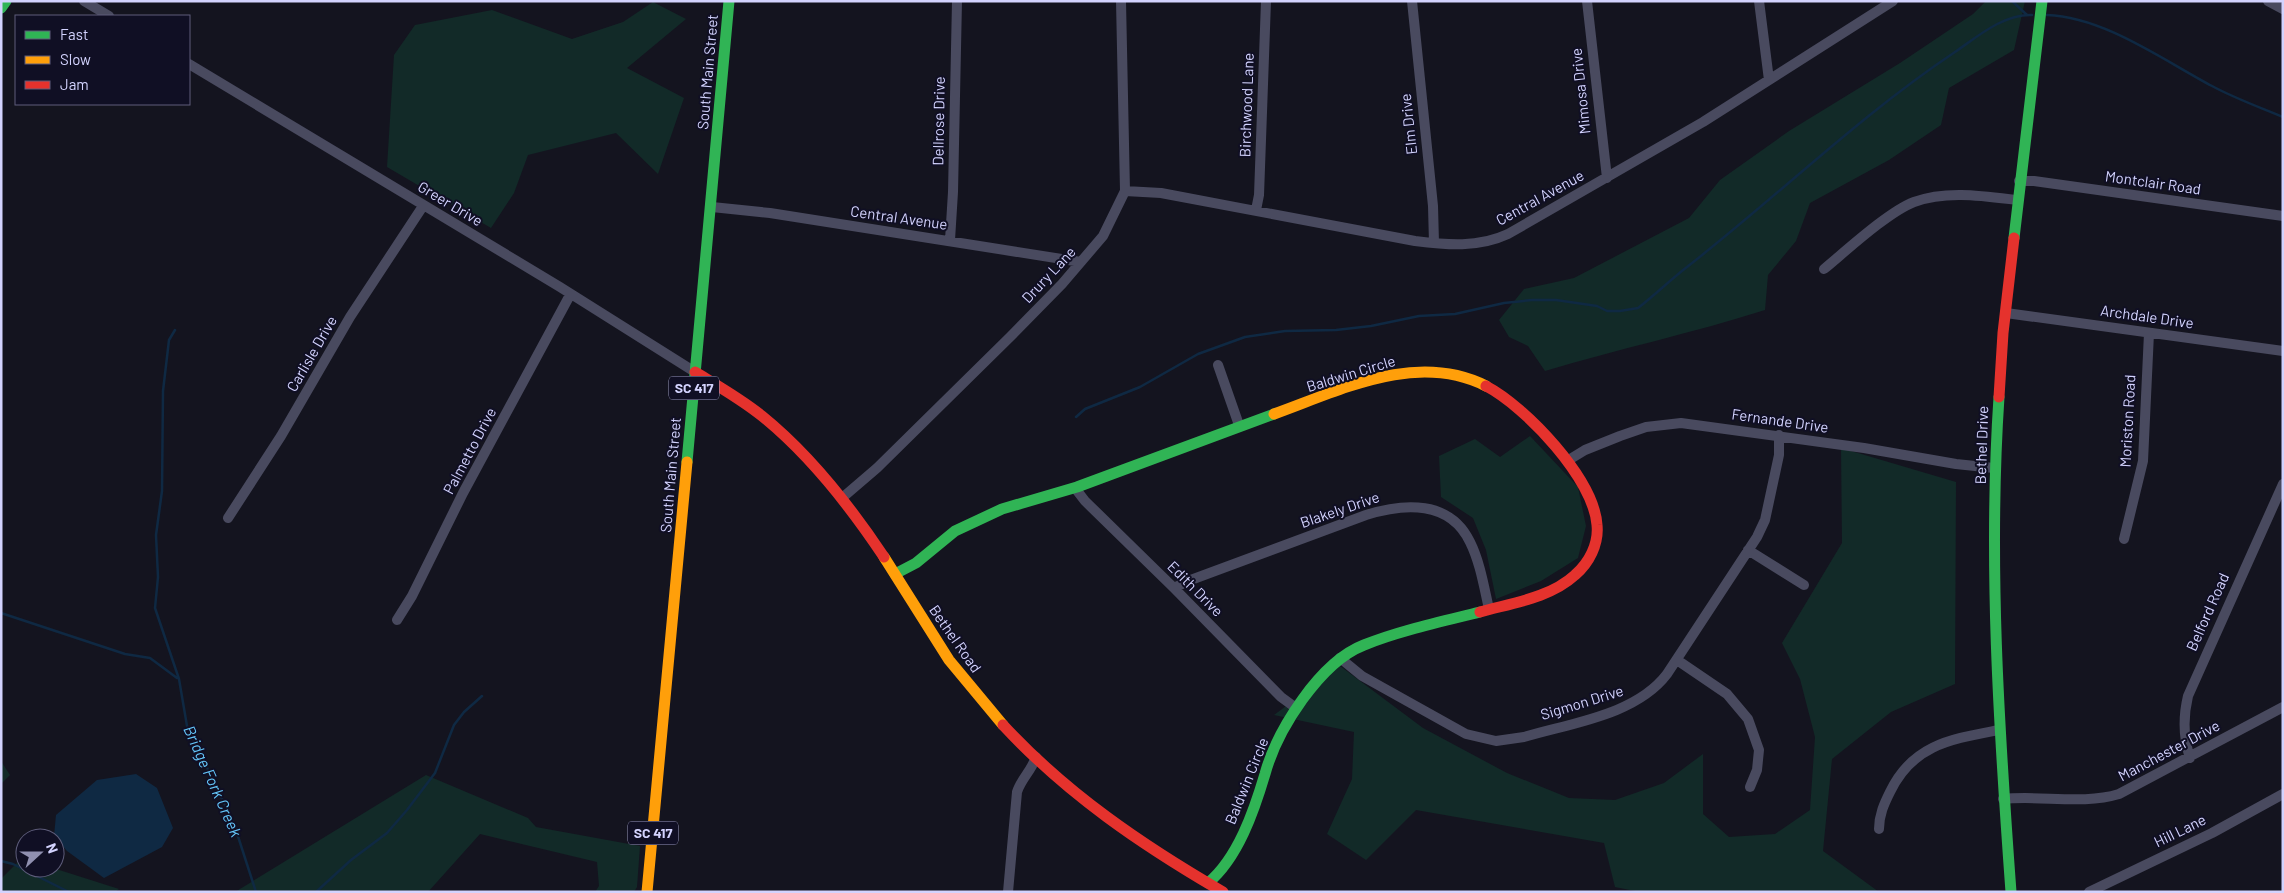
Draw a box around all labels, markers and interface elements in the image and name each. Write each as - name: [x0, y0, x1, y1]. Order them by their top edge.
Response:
- street label: South Main Street: [693, 13, 721, 130]
- legend: [15, 15, 190, 105]
- text: Fast: [60, 25, 88, 43]
- street label: Mimosa Drive: [1567, 47, 1593, 135]
- text: Slow: [60, 50, 91, 68]
- street label: Birchwood Lane: [1235, 52, 1257, 158]
- text: Jam: [60, 75, 89, 93]
- street label: Dellrose Drive: [928, 76, 948, 166]
- street label: Elm Drive: [1396, 93, 1420, 156]
- street label: Central Avenue: [1492, 166, 1587, 229]
- street label: Montclair Road: [2104, 166, 2202, 198]
- street label: Greer Drive: [415, 177, 486, 230]
- street label: Central Avenue: [849, 201, 949, 233]
- street label: Drury Lane: [1018, 242, 1079, 306]
- street label: Archdale Drive: [2099, 301, 2195, 331]
- street label: Carlisle Drive: [282, 312, 340, 395]
- street label: Baldwin Circle: [1304, 351, 1397, 395]
- street label: Moriston Road: [2116, 374, 2138, 468]
- road number: SC 417: [669, 376, 719, 399]
- street label: Palmetto Drive: [439, 404, 499, 497]
- street label: Fernande Drive: [1731, 404, 1830, 436]
- street label: Bethel Drive: [1971, 405, 1991, 485]
- street label: South Main Street: [656, 416, 684, 533]
- street label: Blakely Drive: [1298, 487, 1382, 531]
- street label: Edith Drive: [1164, 557, 1227, 620]
- street label: Belford Road: [2182, 570, 2232, 653]
- street label: Bethel Road: [926, 601, 986, 676]
- street label: Sigmon Drive: [1538, 681, 1625, 723]
- street label: Manchester Drive: [2115, 716, 2222, 784]
- water label: Bridge Fork Creek: [180, 722, 247, 840]
- street label: Baldwin Circle: [1221, 735, 1272, 827]
- street label: Hill Lane: [2151, 810, 2209, 850]
- road number: SC 417: [628, 821, 678, 844]
- north arrow: [15, 828, 65, 878]
- text: N: [43, 841, 62, 856]

